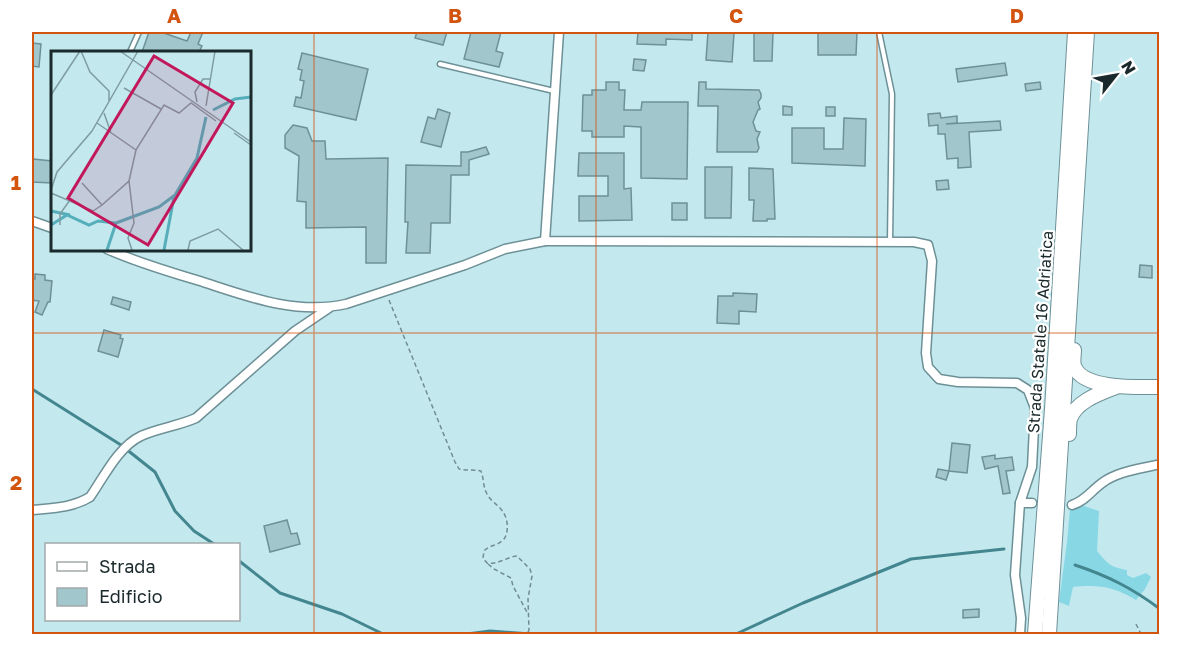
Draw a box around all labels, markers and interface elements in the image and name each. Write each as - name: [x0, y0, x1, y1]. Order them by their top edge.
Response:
- text: A: [167, 3, 181, 27]
- text: B: [448, 3, 462, 27]
- text: C: [729, 3, 743, 27]
- text: D: [1010, 3, 1024, 27]
- north arrow: [1086, 45, 1146, 105]
- inset map: [51, 51, 250, 250]
- text: N: [1117, 57, 1141, 78]
- text: 1: [11, 170, 21, 194]
- street label: Strada Statale 16 Adriatica: [1023, 230, 1057, 434]
- text: 2: [10, 470, 22, 494]
- legend: [45, 543, 240, 621]
- text: Strada: [99, 555, 156, 577]
- text: Edificio: [99, 585, 163, 607]

